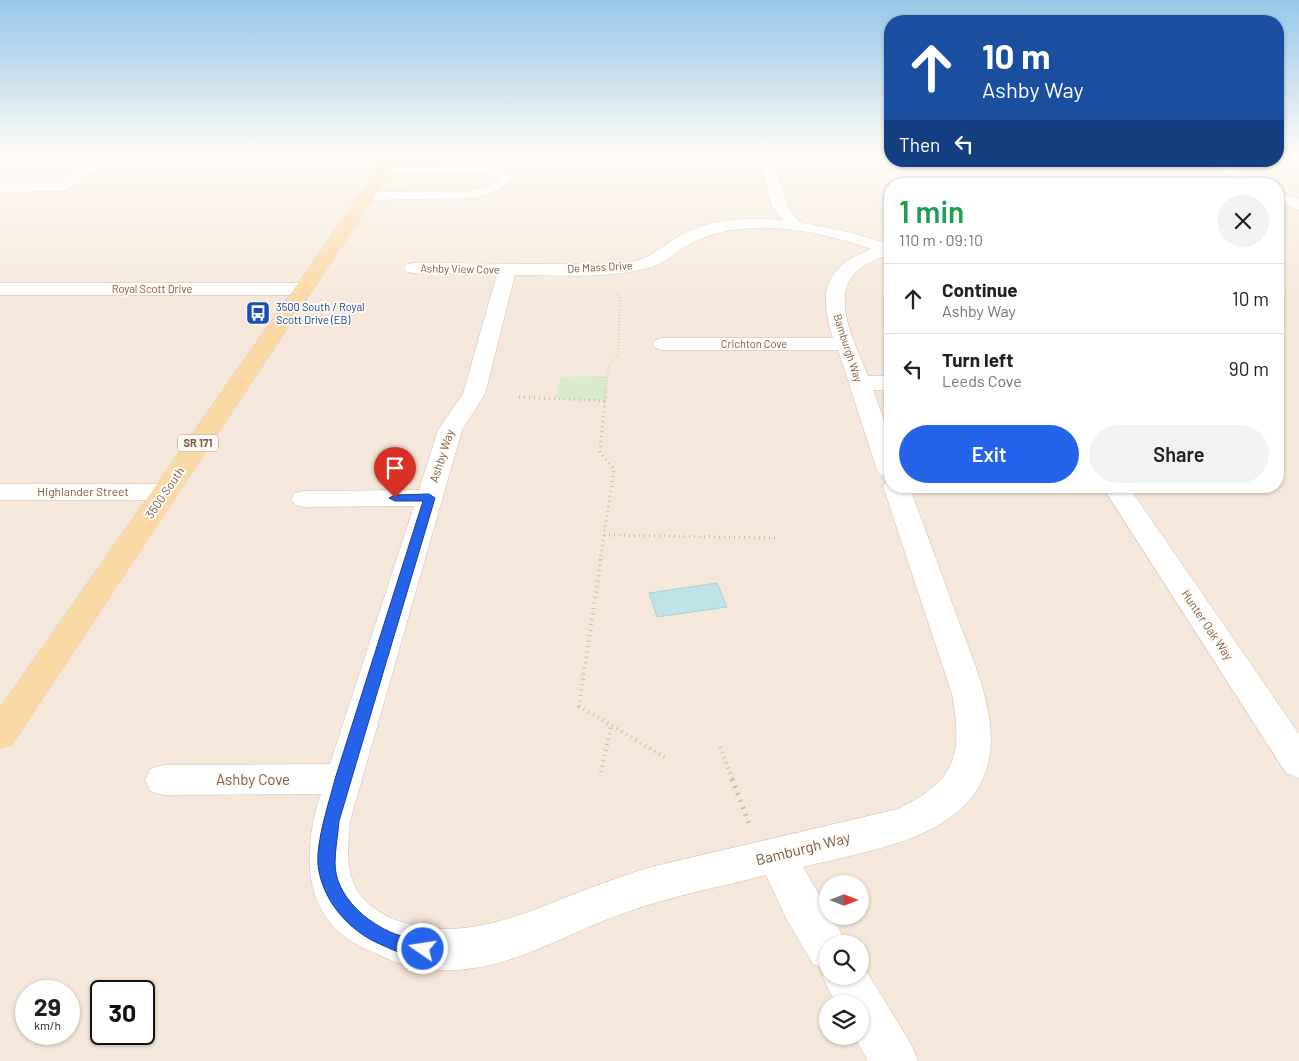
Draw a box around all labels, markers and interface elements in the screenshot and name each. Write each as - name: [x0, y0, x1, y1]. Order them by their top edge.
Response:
- text: 10 m: [982, 34, 1051, 76]
- icon: ahead: [899, 35, 964, 100]
- text: Ashby Way: [982, 76, 1084, 102]
- icon: left: [950, 130, 978, 158]
- text: Then: [899, 133, 940, 156]
- text: 1 min: [899, 193, 964, 229]
- button: close: [1217, 195, 1269, 247]
- text: 110 m · 09:10: [899, 230, 983, 249]
- street label: De Mass Drive: [567, 258, 633, 275]
- street label: Ashby View Cove: [420, 261, 500, 276]
- text: Continue: [942, 278, 1018, 301]
- street label: Royal Scott Drive: [112, 282, 192, 295]
- icon: ahead: [899, 285, 927, 313]
- text: 10 m: [1232, 287, 1269, 310]
- bus stop icon: 3500 South / Royal Scott Drive (EB): [245, 300, 271, 326]
- place label: 3500 South / Royal Scott Drive (EB): [276, 300, 365, 326]
- text: Ashby Way: [942, 301, 1016, 320]
- street label: Bamburgh Way: [831, 312, 866, 384]
- street label: Crichton Cove: [721, 337, 787, 350]
- text: Turn left: [942, 348, 1013, 371]
- icon: left: [899, 355, 927, 383]
- text: 90 m: [1229, 357, 1269, 380]
- text: Leeds Cove: [942, 371, 1022, 390]
- button: Exit: [899, 425, 1079, 483]
- button: Share: [1089, 425, 1269, 483]
- street label: Ashby Way: [426, 427, 456, 484]
- road number: SR 171: [178, 434, 218, 452]
- pin: [374, 447, 416, 498]
- icon: arrive: [381, 454, 409, 482]
- street label: 3500 South: [142, 464, 187, 521]
- street label: Highlander Street: [37, 484, 129, 498]
- street label: Hunter Oak Way: [1179, 587, 1237, 663]
- street label: Ashby Cove: [216, 770, 290, 788]
- street label: Bamburgh Way: [754, 828, 852, 868]
- north arrow: [819, 875, 869, 925]
- map controls: [819, 875, 869, 1045]
- position arrow: [396, 922, 448, 974]
- button: search: [819, 935, 869, 985]
- speed limit sign: 30: [90, 980, 155, 1045]
- text: 29: [34, 991, 61, 1021]
- button: layers: [819, 995, 869, 1045]
- text: km/h: [34, 1018, 61, 1032]

